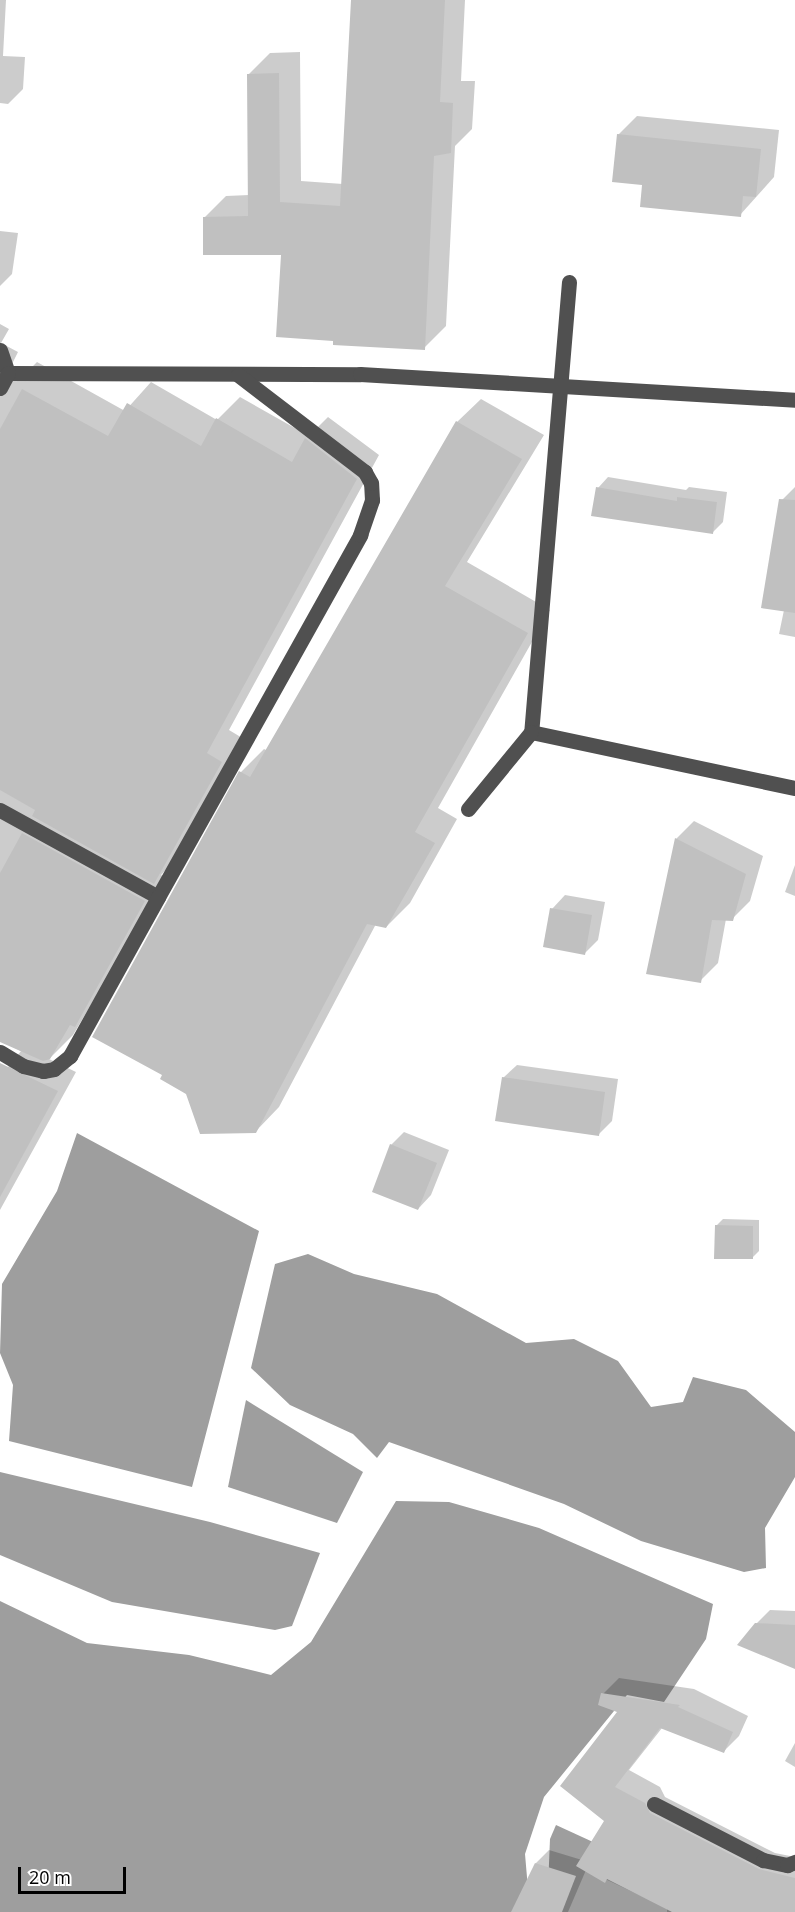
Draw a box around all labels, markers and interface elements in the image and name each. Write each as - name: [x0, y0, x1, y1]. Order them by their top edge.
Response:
- scale bar: [21, 1855, 129, 1893]
- text: 20 m: [29, 1865, 71, 1889]

